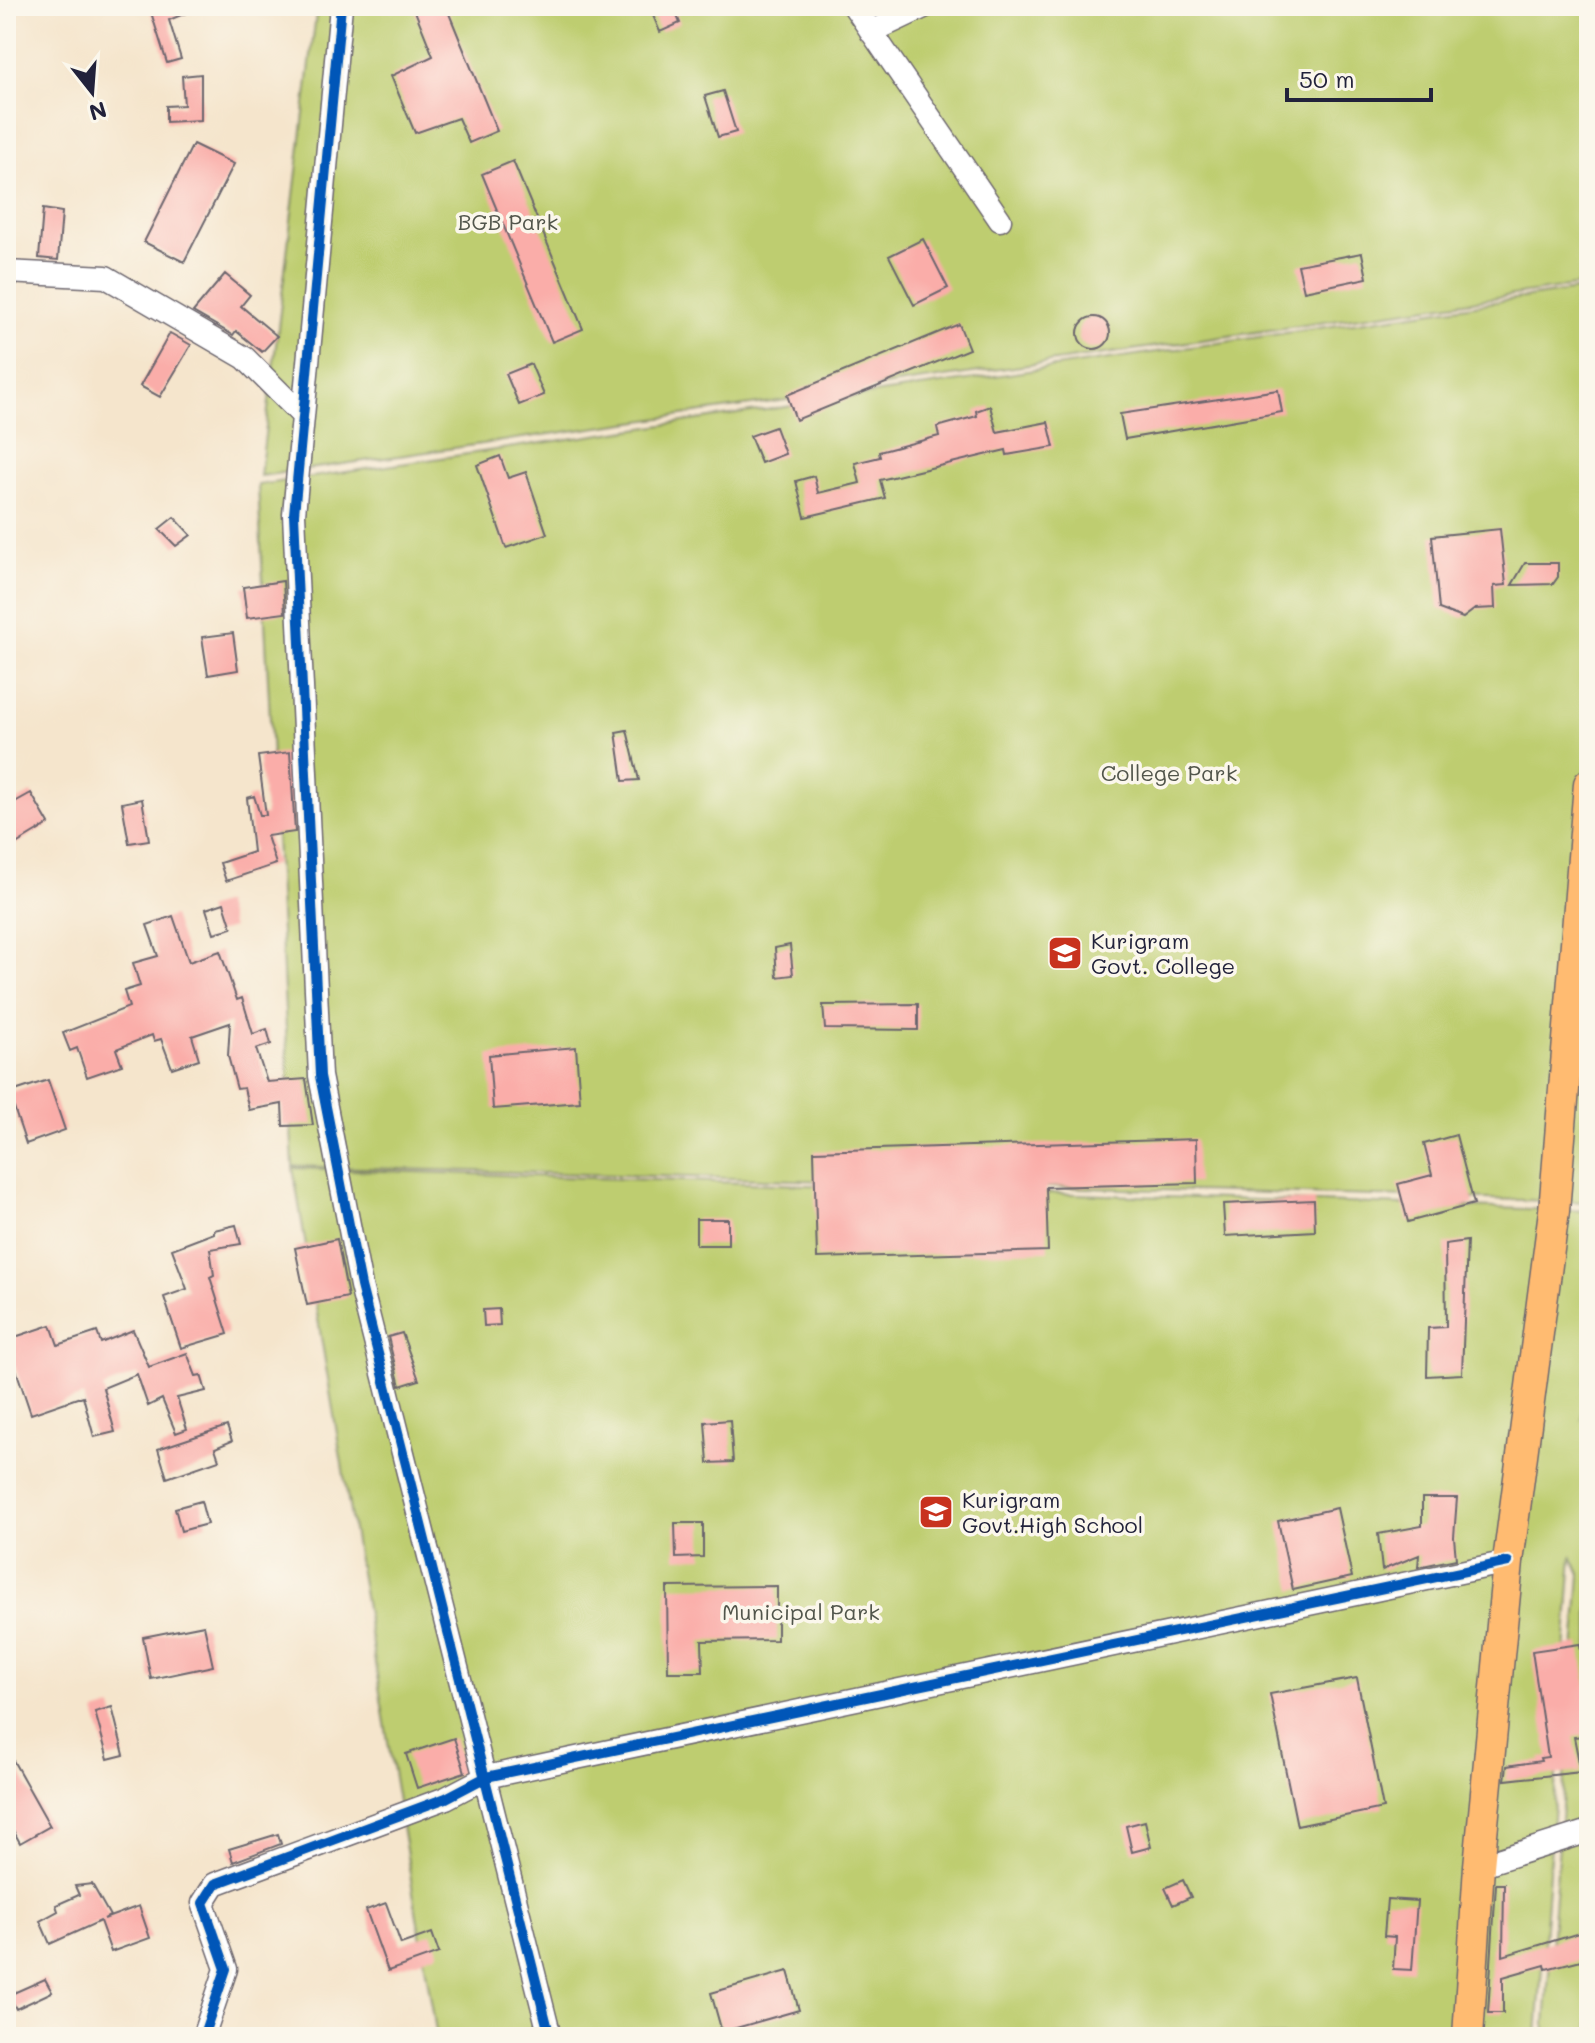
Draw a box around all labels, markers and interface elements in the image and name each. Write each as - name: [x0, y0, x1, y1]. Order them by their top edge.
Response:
- north arrow: [52, 52, 132, 132]
- scale bar: [1287, 52, 1431, 102]
- text: 50 m: [1299, 63, 1355, 94]
- text: N: [86, 95, 110, 128]
- park label: BGB Park: [458, 207, 558, 236]
- park label: College Park: [1101, 758, 1237, 787]
- place label: Kurigram Govt. College: [1091, 926, 1235, 980]
- school or university icon: Kurigram Govt. College: [1046, 934, 1084, 972]
- place label: Kurigram Govt.High School: [962, 1485, 1143, 1539]
- school or university icon: Kurigram Govt.High School: [917, 1493, 955, 1531]
- park label: Municipal Park: [722, 1597, 880, 1626]

